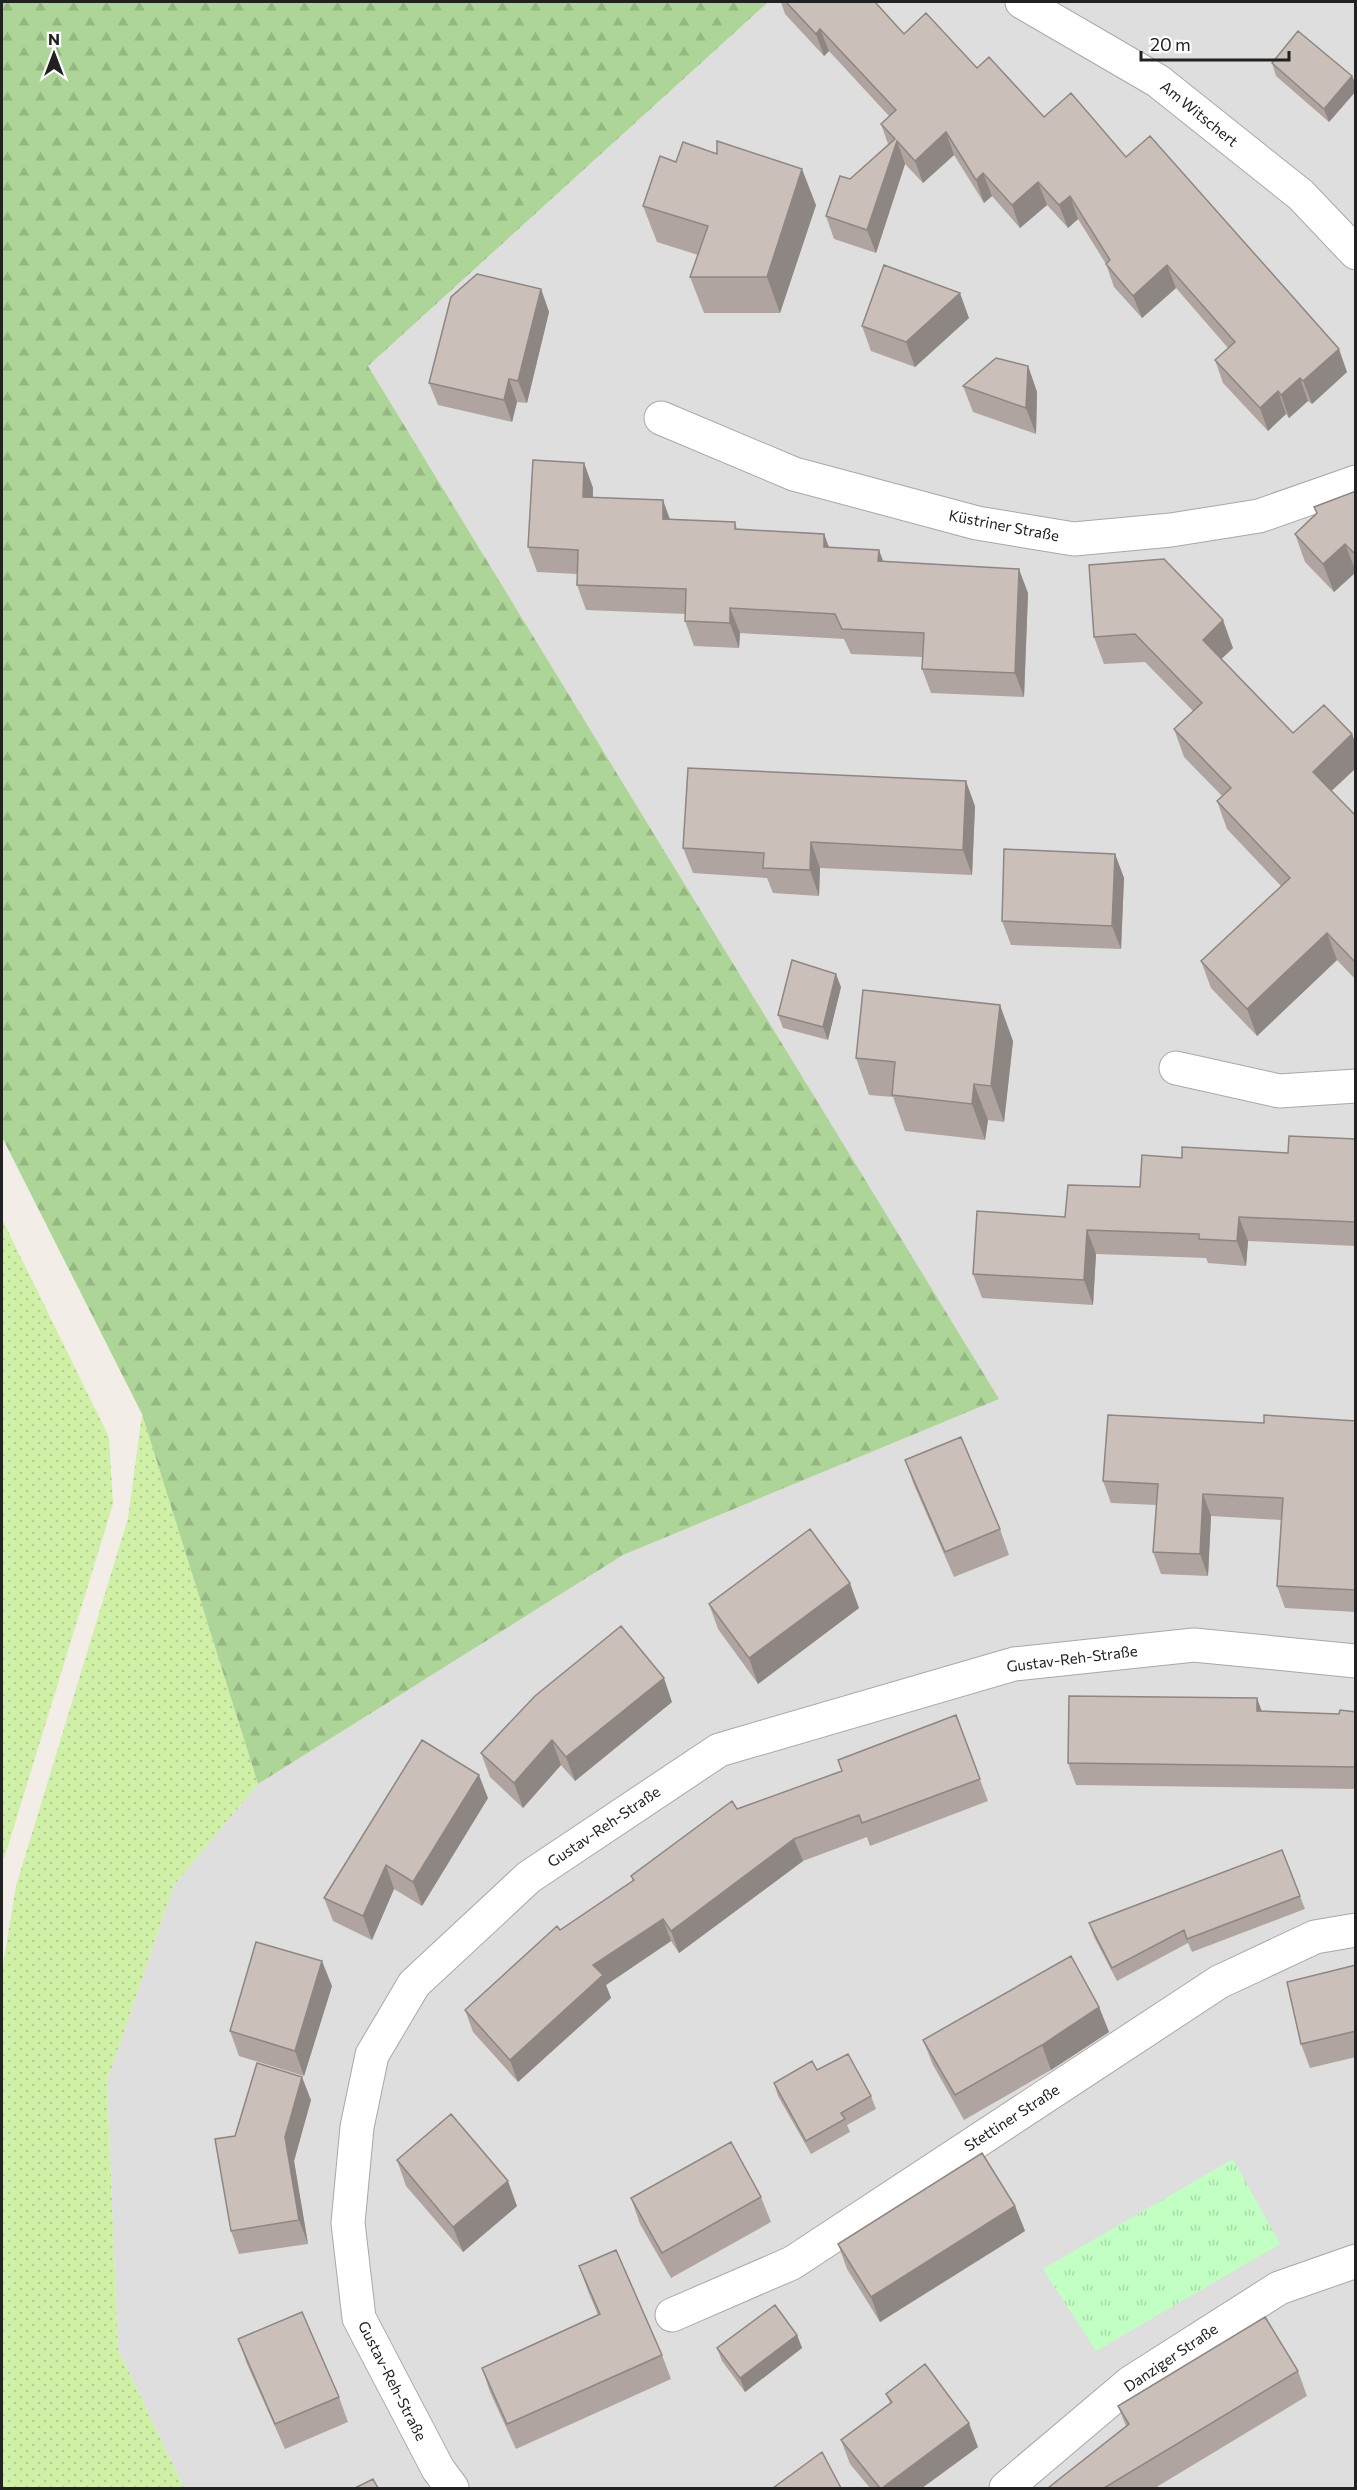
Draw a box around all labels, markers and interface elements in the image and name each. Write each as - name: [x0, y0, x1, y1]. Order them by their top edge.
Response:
- north arrow: [24, 24, 84, 84]
- scale bar: [1141, 24, 1290, 62]
- text: N: [48, 29, 60, 48]
- text: 20 m: [1150, 33, 1191, 55]
- street label: Am Witschert: [1157, 76, 1242, 150]
- street label: Küstriner Straße: [948, 506, 1061, 545]
- street label: Gustav-Reh-Straße: [1005, 1641, 1139, 1675]
- street label: Gustav-Reh-Straße: [544, 1782, 663, 1871]
- street label: Stettiner Straße: [961, 2080, 1062, 2155]
- street label: Gustav-Reh-Straße: [355, 2318, 431, 2443]
- street label: Danziger Straße: [1120, 2319, 1221, 2395]

